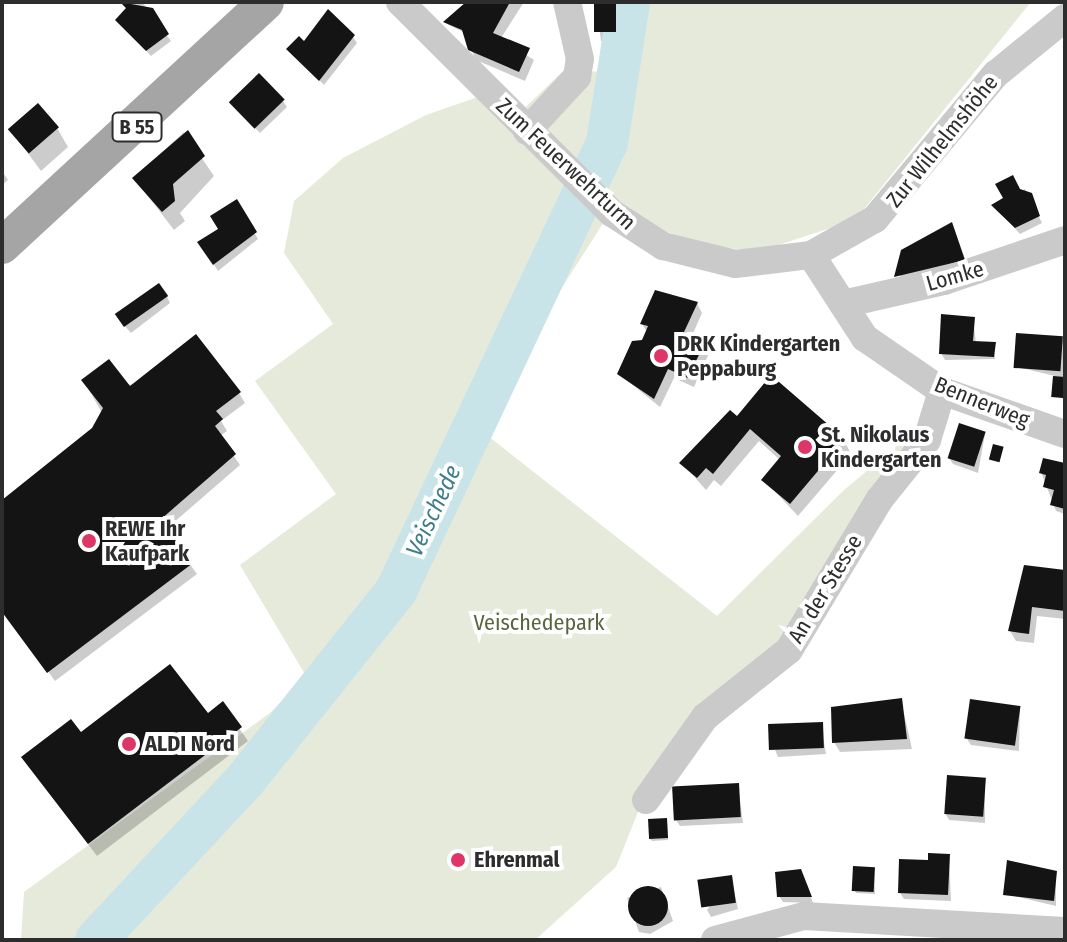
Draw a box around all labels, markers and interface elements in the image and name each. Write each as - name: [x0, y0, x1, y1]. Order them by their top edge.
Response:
- street label: Zur Wilhelmshöhe: [881, 70, 1003, 212]
- street label: Zum Feuerwehrturm: [491, 93, 641, 235]
- road number: B 55: [111, 111, 163, 143]
- street label: Lomke: [923, 255, 987, 297]
- place label: DRK Kindergarten Peppaburg: [677, 330, 840, 382]
- marker: DRK Kindergarten Peppaburg: [652, 347, 670, 365]
- street label: Bennerweg: [931, 371, 1033, 433]
- place label: St. Nikolaus Kindergarten: [821, 421, 941, 472]
- marker: St. Nikolaus Kindergarten: [796, 438, 814, 456]
- water label: Veischede: [400, 461, 468, 561]
- place label: REWE Ihr Kaufpark: [105, 515, 189, 566]
- street label: An der Stesse: [782, 530, 868, 648]
- marker: REWE Ihr Kaufpark: [80, 532, 98, 550]
- park label: Veischedepark: [473, 610, 605, 636]
- place label: ALDI Nord: [145, 731, 235, 757]
- marker: ALDI Nord: [120, 735, 138, 753]
- place label: Ehrenmal: [474, 847, 560, 873]
- marker: Ehrenmal: [449, 851, 467, 869]

